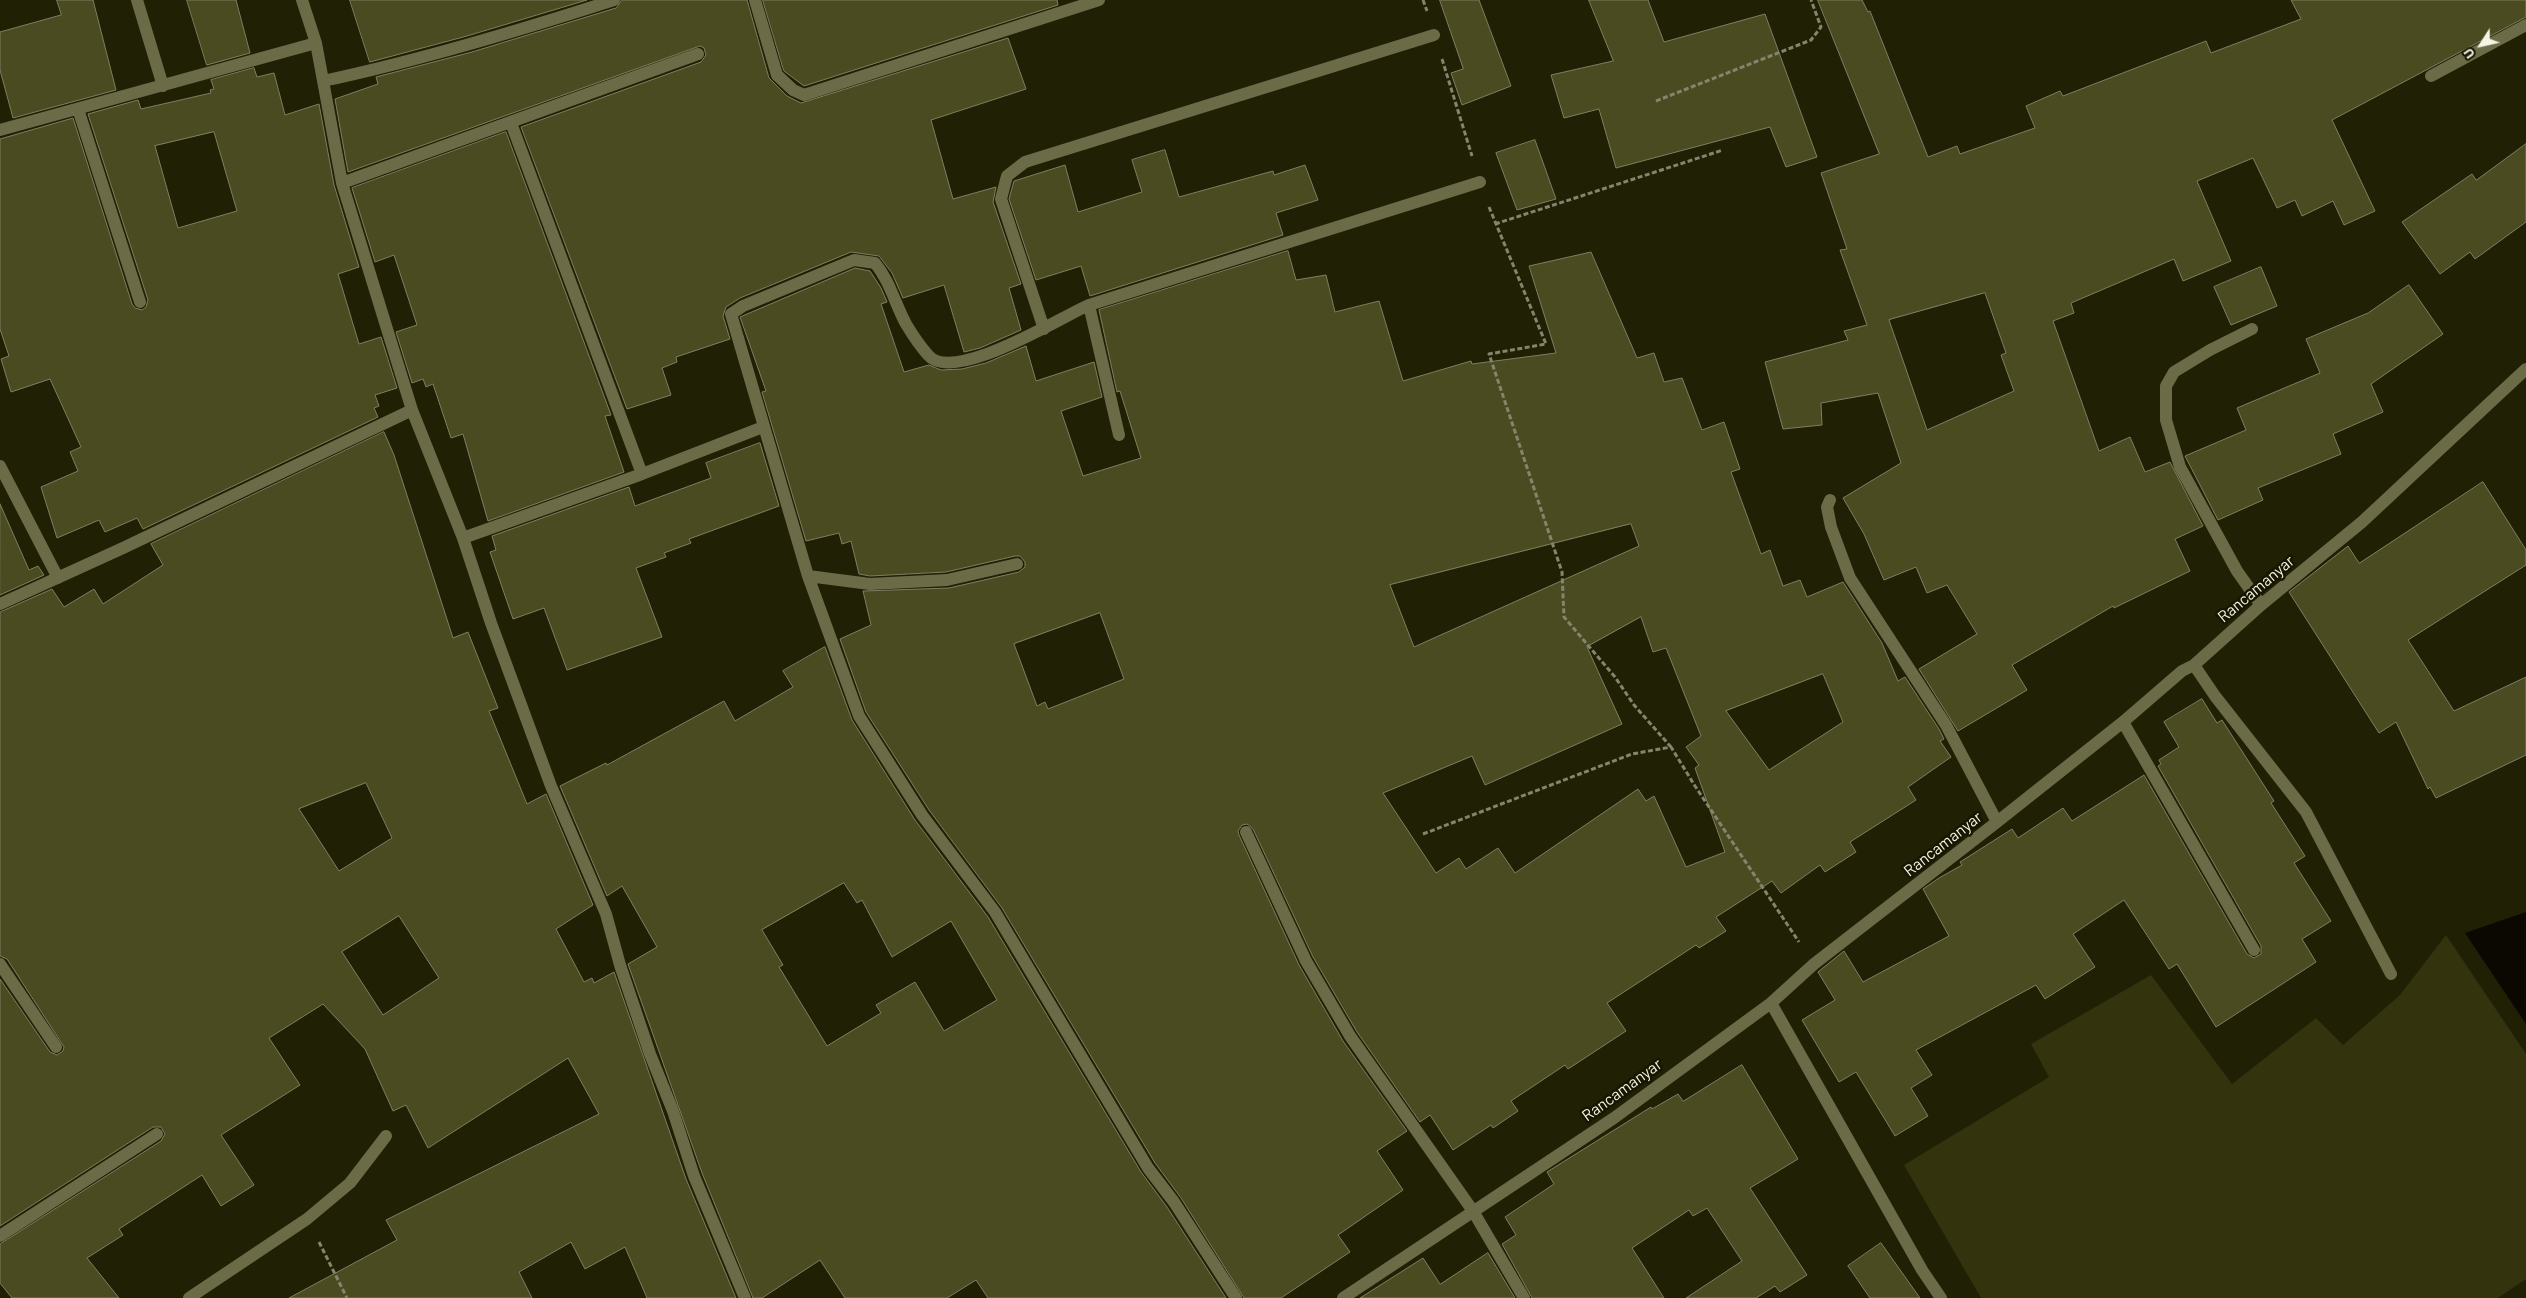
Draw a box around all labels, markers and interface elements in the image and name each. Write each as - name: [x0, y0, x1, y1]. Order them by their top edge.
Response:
- north arrow: [2456, 20, 2506, 70]
- text: U: [2459, 45, 2478, 62]
- street label: Rancamanyar: [2214, 551, 2298, 627]
- street label: Rancamanyar: [1900, 807, 1986, 881]
- street label: Rancamanyar: [1578, 1055, 1666, 1125]

